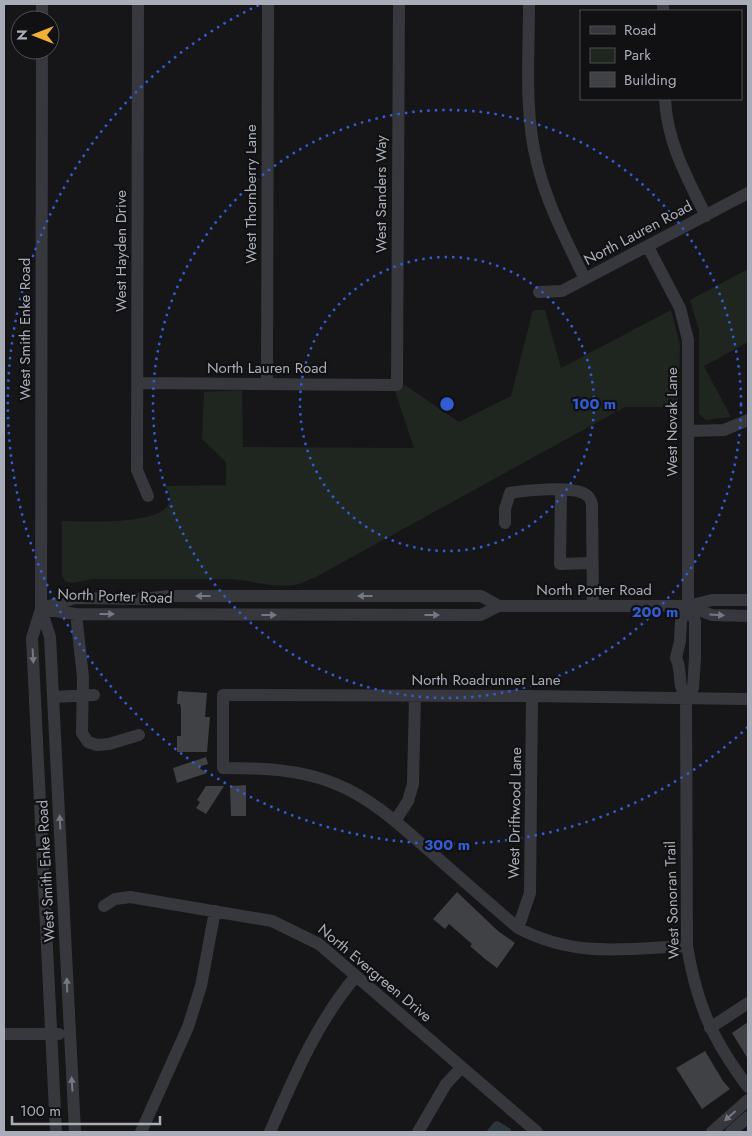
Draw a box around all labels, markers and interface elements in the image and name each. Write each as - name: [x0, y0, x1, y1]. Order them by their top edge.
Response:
- north arrow: [10, 10, 60, 60]
- legend: [580, 10, 742, 100]
- text: Road: [624, 19, 656, 41]
- text: N: [12, 29, 32, 41]
- text: Park: [624, 44, 651, 66]
- text: Building: [624, 69, 676, 91]
- street label: West Thornberry Lane: [240, 124, 262, 264]
- street label: West Sanders Way: [370, 135, 392, 253]
- street label: West Hayden Drive: [110, 190, 132, 312]
- street label: North Lauren Road: [580, 195, 696, 271]
- street label: West Smith Enke Road: [14, 258, 36, 400]
- street label: North Lauren Road: [207, 357, 327, 379]
- street label: West Novak Lane: [661, 367, 683, 477]
- text: 100 m: [572, 393, 616, 415]
- centre of rings: [438, 395, 456, 413]
- street label: North Porter Road: [536, 579, 652, 601]
- street label: North Porter Road: [57, 583, 173, 609]
- one-way arrow: [195, 592, 211, 600]
- one-way arrow: [357, 592, 373, 600]
- text: 200 m: [632, 601, 678, 623]
- one-way arrow: [99, 610, 115, 618]
- one-way arrow: [261, 611, 277, 619]
- one-way arrow: [424, 611, 440, 619]
- one-way arrow: [710, 611, 726, 619]
- one-way arrow: [29, 649, 37, 665]
- street label: North Roadrunner Lane: [412, 669, 561, 691]
- street label: West Driftwood Lane: [503, 747, 527, 879]
- street label: West Smith Enke Road: [31, 799, 61, 943]
- one-way arrow: [56, 814, 64, 830]
- text: 300 m: [424, 834, 470, 856]
- street label: West Sonoran Trail: [659, 841, 685, 959]
- street label: North Evergreen Drive: [313, 919, 437, 1028]
- one-way arrow: [63, 976, 71, 992]
- one-way arrow: [68, 1075, 76, 1091]
- scale bar: [12, 1094, 160, 1126]
- text: 100 m: [20, 1100, 61, 1122]
- one-way arrow: [723, 1110, 736, 1121]

